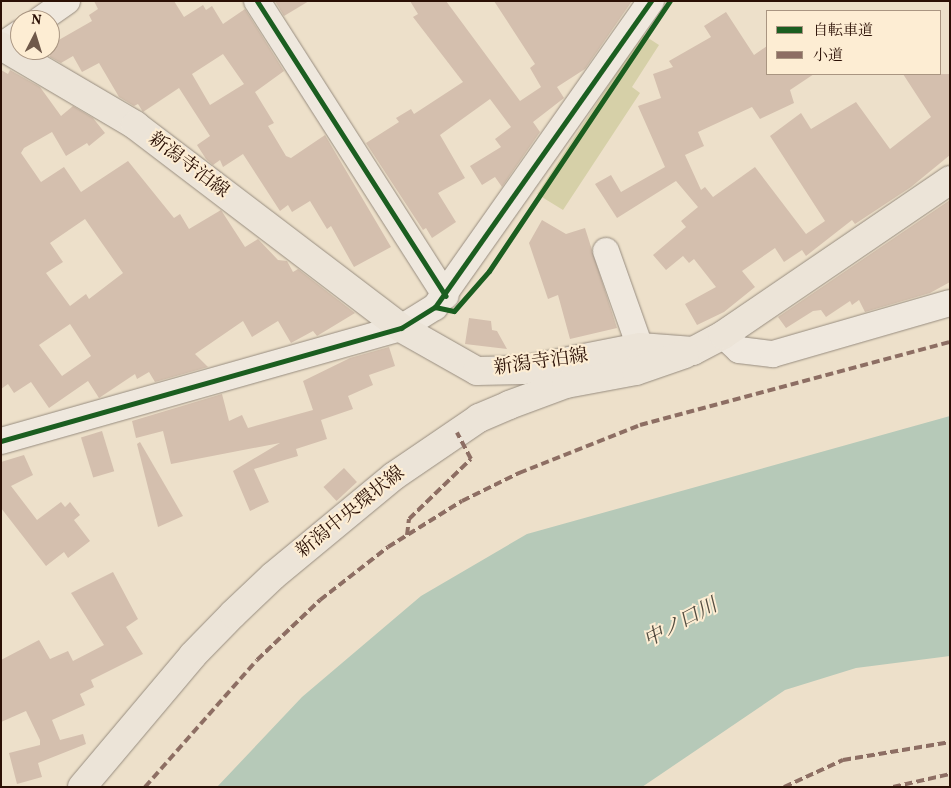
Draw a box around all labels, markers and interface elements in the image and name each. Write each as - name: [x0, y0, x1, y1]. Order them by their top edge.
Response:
- north arrow: [10, 10, 60, 60]
- legend: [766, 10, 941, 75]
- text: N: [30, 11, 42, 30]
- text: 自転車道: [813, 21, 873, 42]
- text: 小道: [813, 46, 843, 67]
- street label: 新潟寺泊線: [143, 128, 233, 204]
- street label: 新潟寺泊線: [492, 345, 590, 381]
- street label: 新潟中央環状線: [292, 462, 410, 564]
- water label: 中ノ口川: [640, 595, 722, 653]

